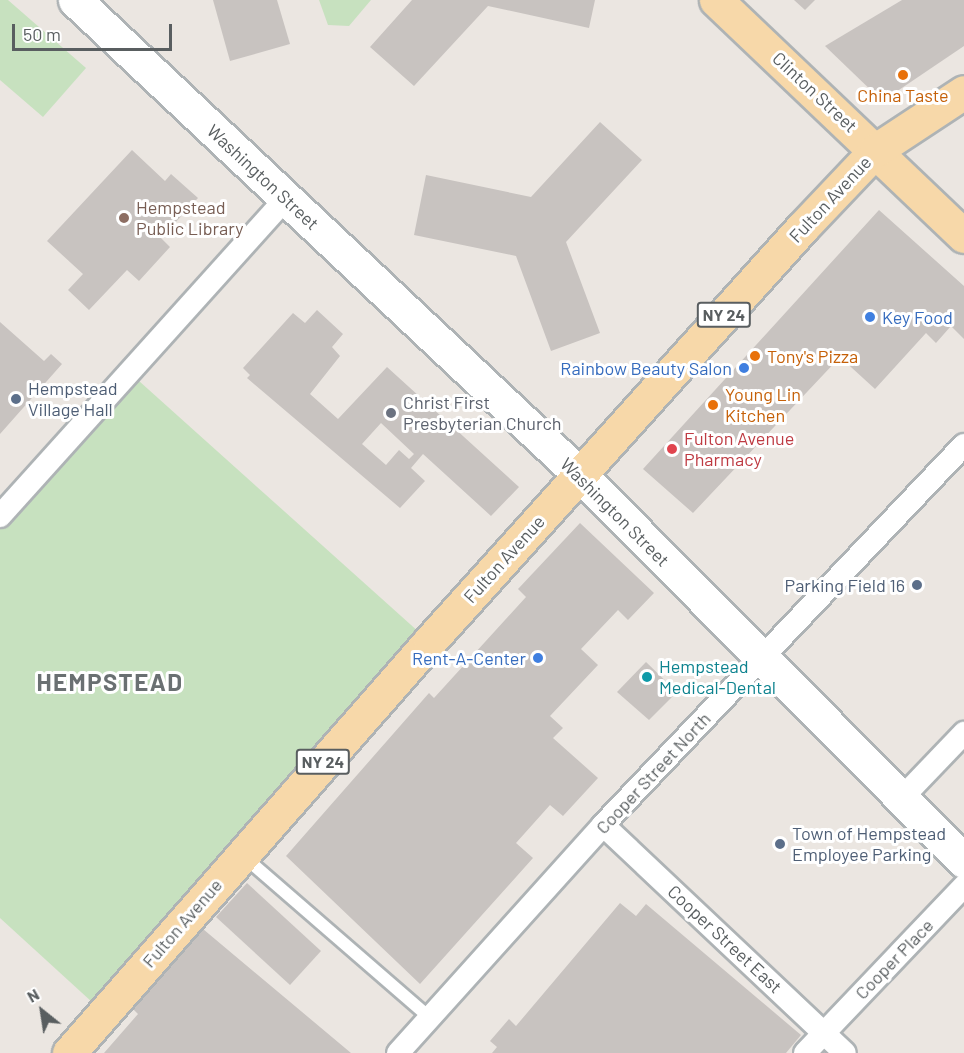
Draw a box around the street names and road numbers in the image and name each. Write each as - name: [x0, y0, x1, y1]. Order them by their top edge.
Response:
- street label: Clinton Street: [768, 47, 862, 137]
- street label: Washington Street: [203, 120, 323, 234]
- street label: Fulton Avenue: [784, 151, 876, 247]
- road number: NY 24: [696, 302, 752, 328]
- street label: Washington Street: [556, 453, 674, 571]
- street label: Fulton Avenue: [459, 511, 549, 607]
- street label: Cooper Street North: [591, 708, 715, 838]
- road number: NY 24: [294, 749, 352, 775]
- street label: Fulton Avenue: [138, 874, 226, 972]
- street label: Cooper Street East: [663, 881, 787, 997]
- street label: Cooper Place: [850, 914, 938, 1004]

